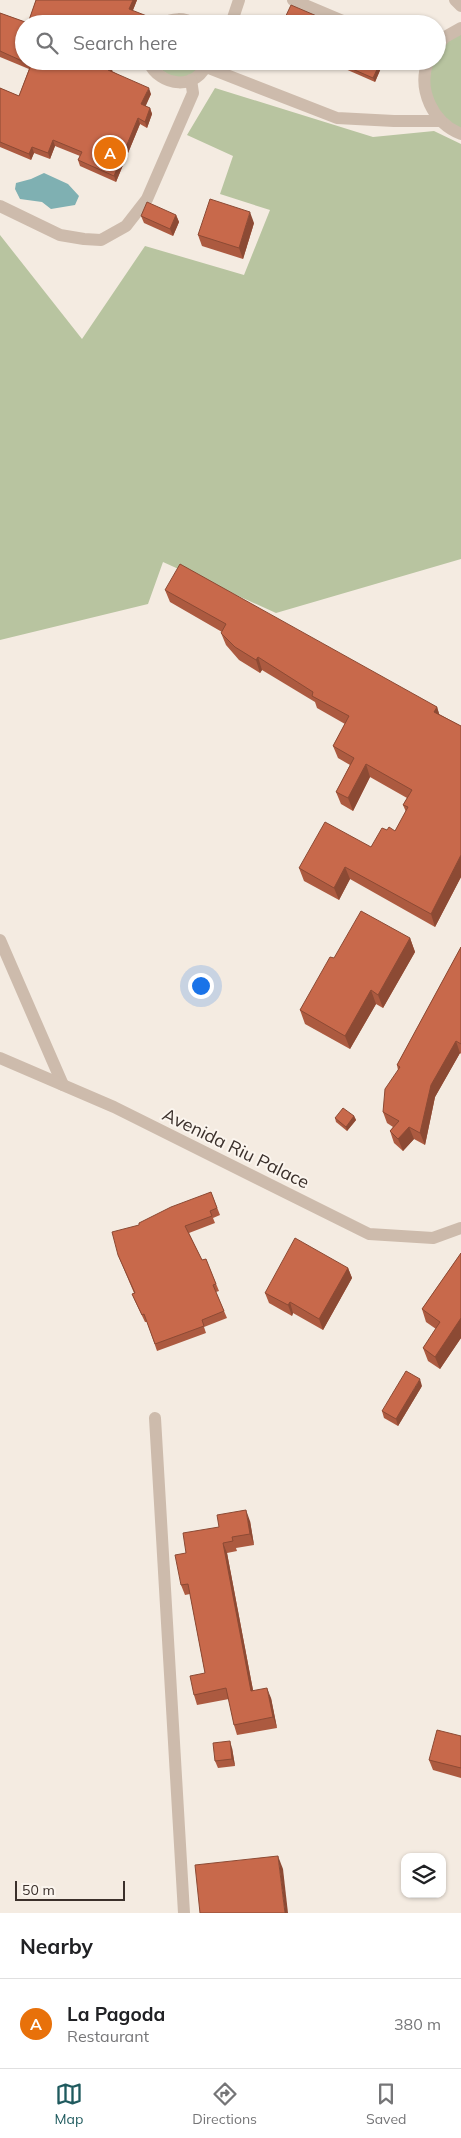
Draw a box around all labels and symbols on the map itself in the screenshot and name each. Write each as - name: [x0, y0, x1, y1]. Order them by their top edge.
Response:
- pin: A: [94, 134, 126, 172]
- your location: [188, 973, 214, 999]
- street label: Avenida Riu Palace: [159, 1102, 313, 1194]
- scale bar: [15, 1878, 125, 1901]

